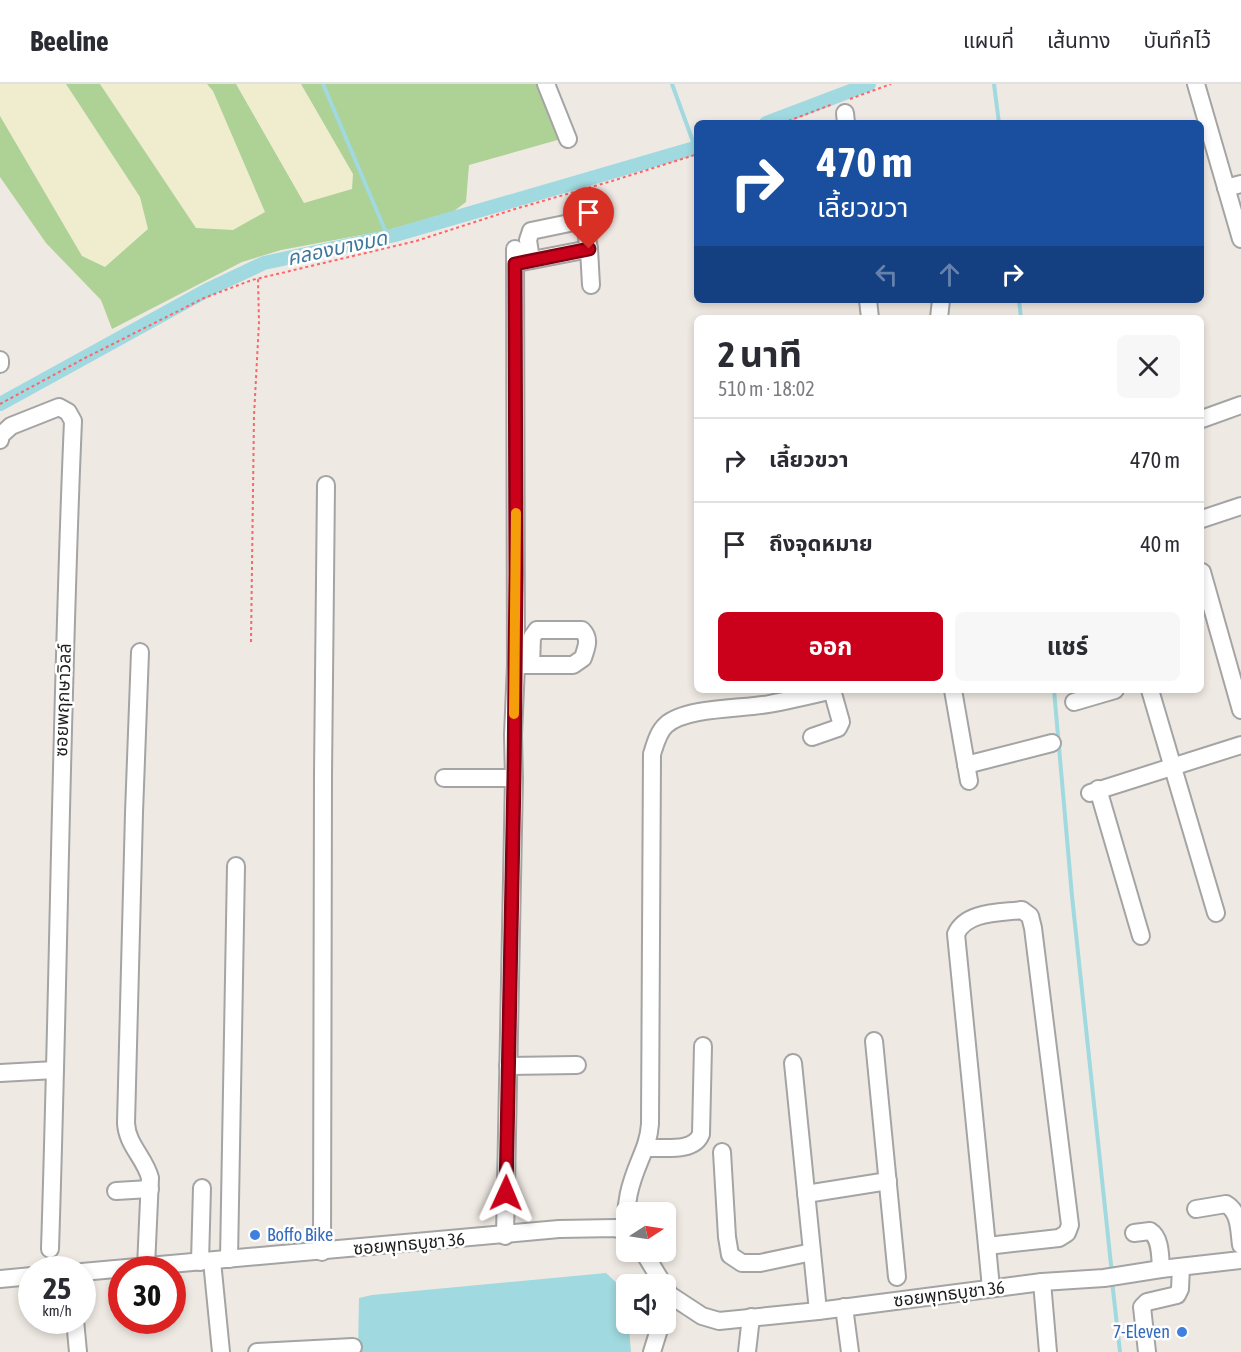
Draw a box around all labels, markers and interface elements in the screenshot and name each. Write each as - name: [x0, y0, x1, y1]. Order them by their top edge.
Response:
- text: Beeline: [30, 25, 109, 57]
- text: แผนที่: [963, 28, 1014, 52]
- text: เส้นทาง: [1047, 28, 1111, 52]
- text: บันทึกไว้: [1144, 28, 1211, 52]
- text: 470 m: [817, 138, 912, 186]
- icon: right: [718, 144, 796, 222]
- pin: [563, 187, 614, 249]
- text: เลี้ยวขวา: [817, 192, 908, 223]
- icon: arrive: [572, 196, 605, 229]
- water label: คลองบางมด: [285, 226, 390, 269]
- icon: left: [870, 258, 903, 291]
- icon: ahead: [933, 258, 966, 291]
- icon: right: [996, 258, 1029, 291]
- text: 2 นาที: [718, 333, 802, 375]
- button: close: [1117, 335, 1180, 398]
- text: 510 m · 18:02: [718, 377, 815, 400]
- icon: right: [718, 444, 751, 477]
- text: เลี้ยวขวา: [769, 446, 849, 472]
- text: 470 m: [1130, 447, 1180, 473]
- icon: arrive: [718, 528, 751, 561]
- text: ถึงจุดหมาย: [769, 530, 873, 556]
- text: 40 m: [1140, 531, 1180, 557]
- button: ออก: [718, 612, 943, 681]
- button: แชร์: [955, 612, 1180, 681]
- street label: ซอยพฤกษาวิลล์: [50, 643, 75, 757]
- position arrow: [474, 1161, 538, 1225]
- north arrow: [616, 1202, 676, 1262]
- map controls: [616, 1202, 676, 1334]
- place label: Boffo Bike: [267, 1224, 333, 1245]
- marker: Boffo Bike: [248, 1228, 262, 1242]
- street label: ซอยพุทธบูชา 36: [352, 1228, 466, 1261]
- speed limit sign: 30: [108, 1256, 186, 1334]
- text: 25: [43, 1271, 71, 1305]
- button: sound: [616, 1274, 676, 1334]
- street label: ซอยพุทธบูชา 36: [892, 1276, 1006, 1313]
- text: km/h: [42, 1302, 72, 1319]
- place label: 7-Eleven: [1113, 1321, 1170, 1342]
- marker: 7-Eleven: [1175, 1325, 1189, 1339]

